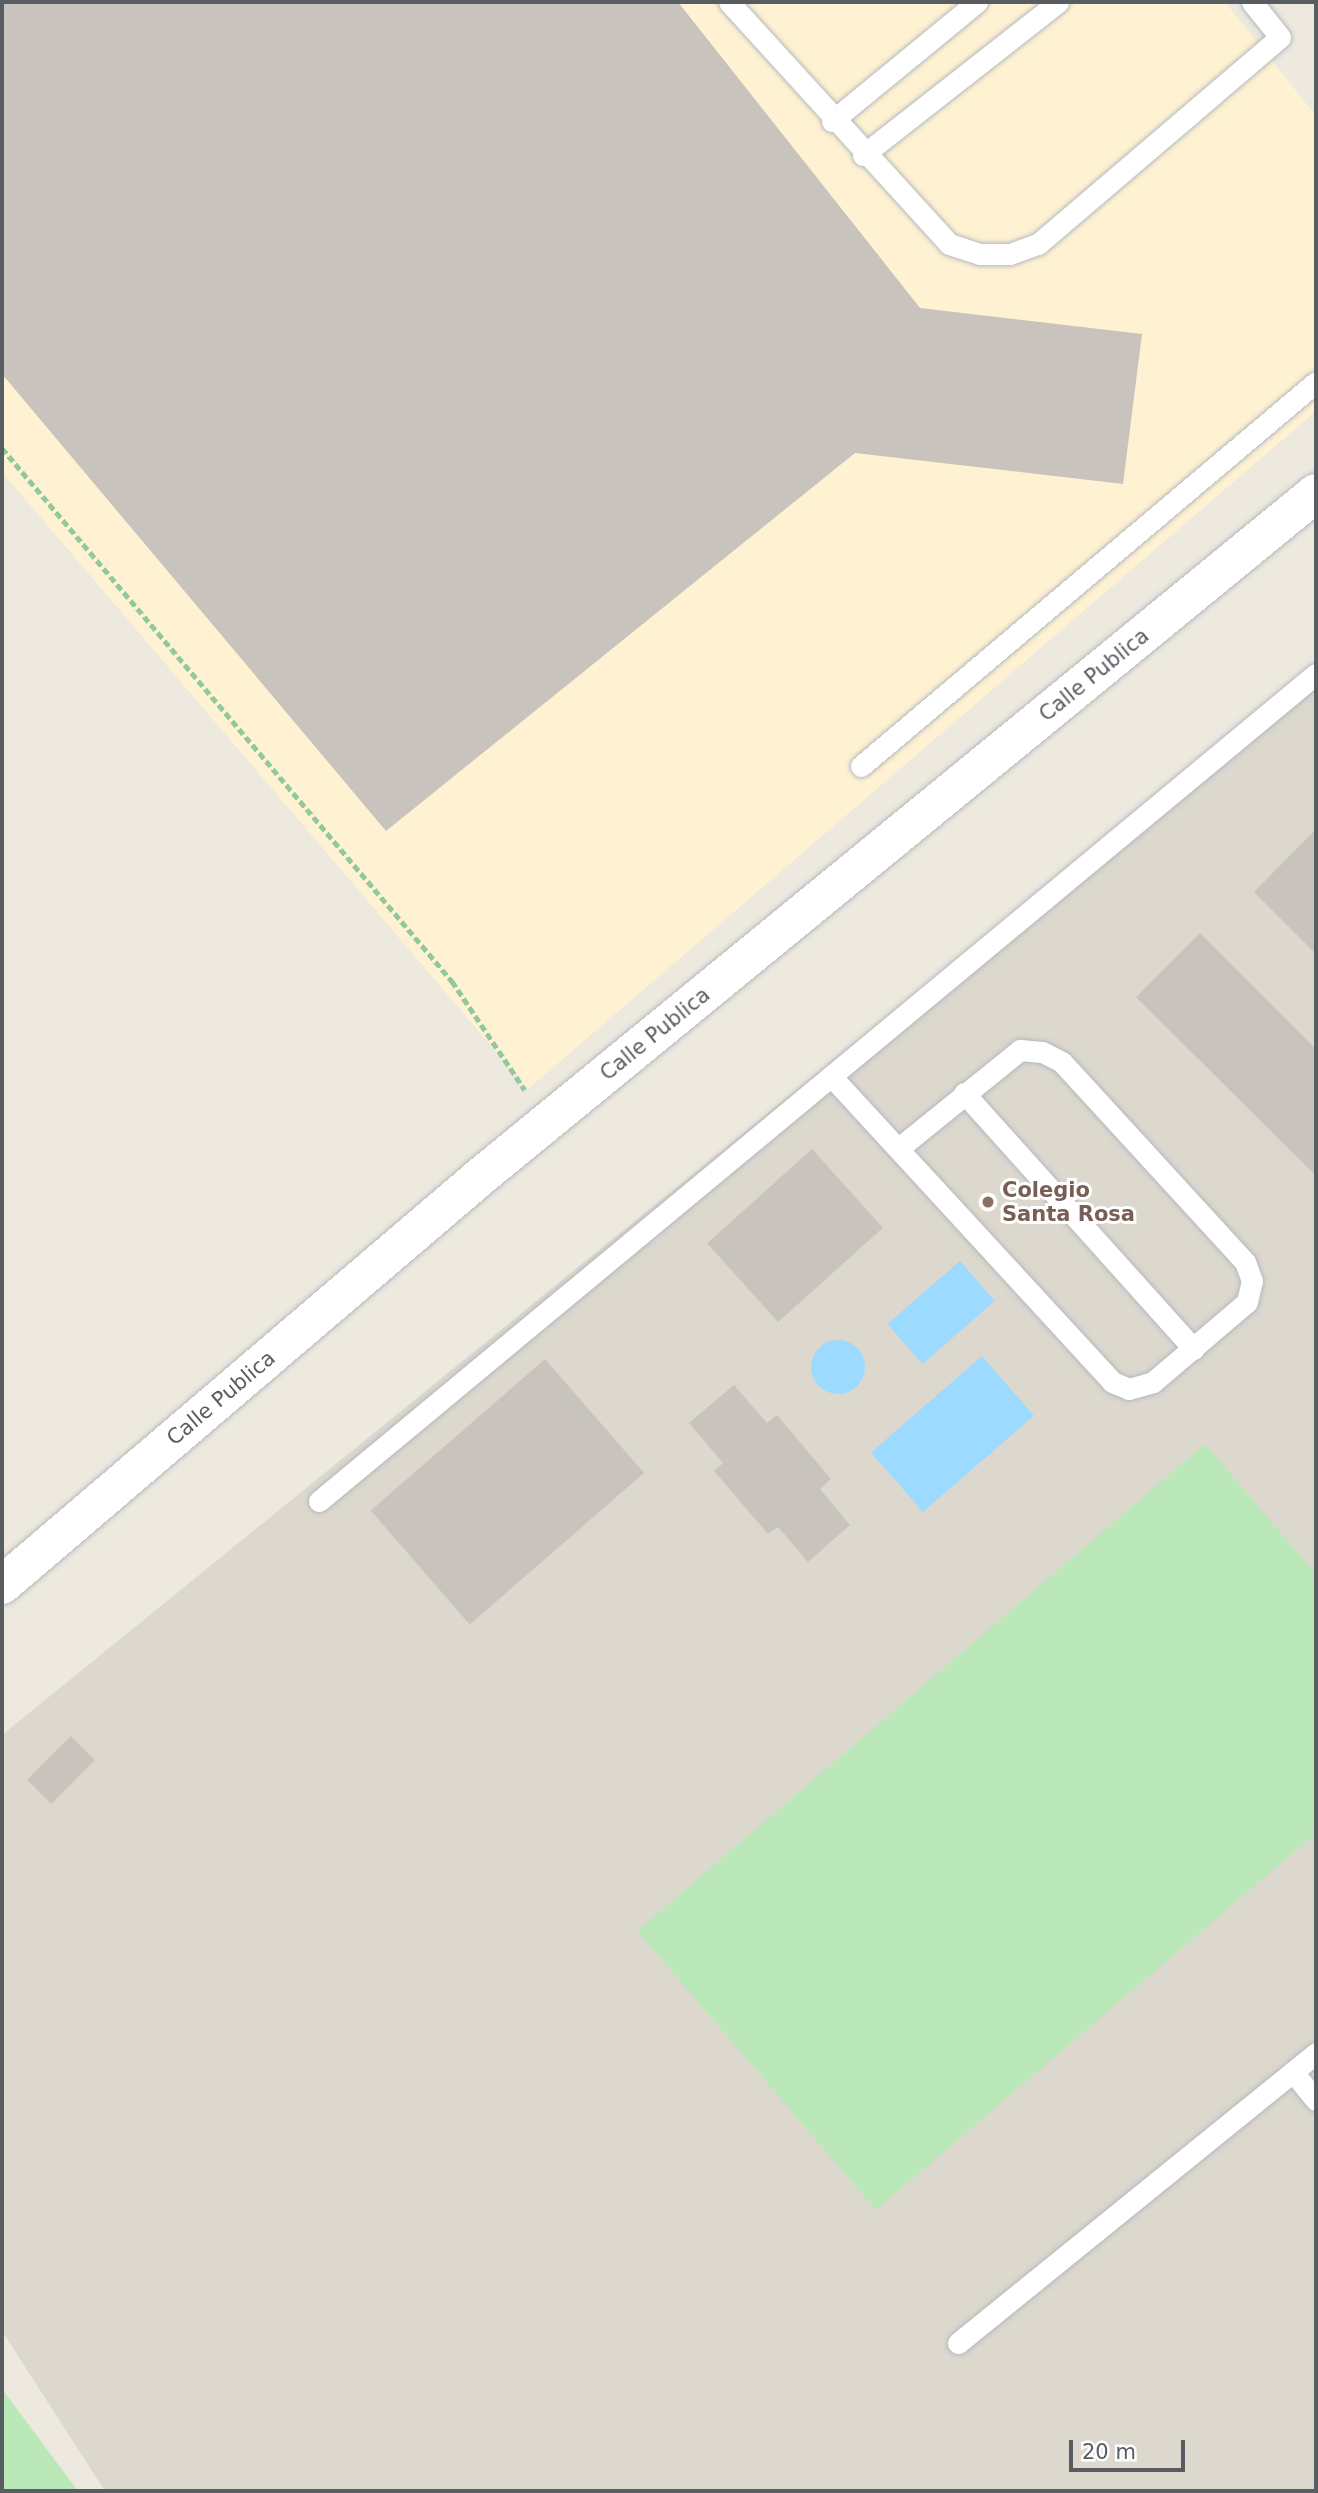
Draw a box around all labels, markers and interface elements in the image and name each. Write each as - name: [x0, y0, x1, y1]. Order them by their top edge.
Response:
- street label: Calle Publica: [1034, 623, 1154, 727]
- street label: Calle Publica: [595, 982, 715, 1086]
- place label: Colegio Santa Rosa: [1002, 1177, 1135, 1227]
- marker: Colegio Santa Rosa: [980, 1194, 996, 1210]
- street label: Calle Publica: [162, 1345, 280, 1451]
- scale bar: [1073, 2426, 1188, 2470]
- text: 20 m: [1082, 2440, 1136, 2464]

